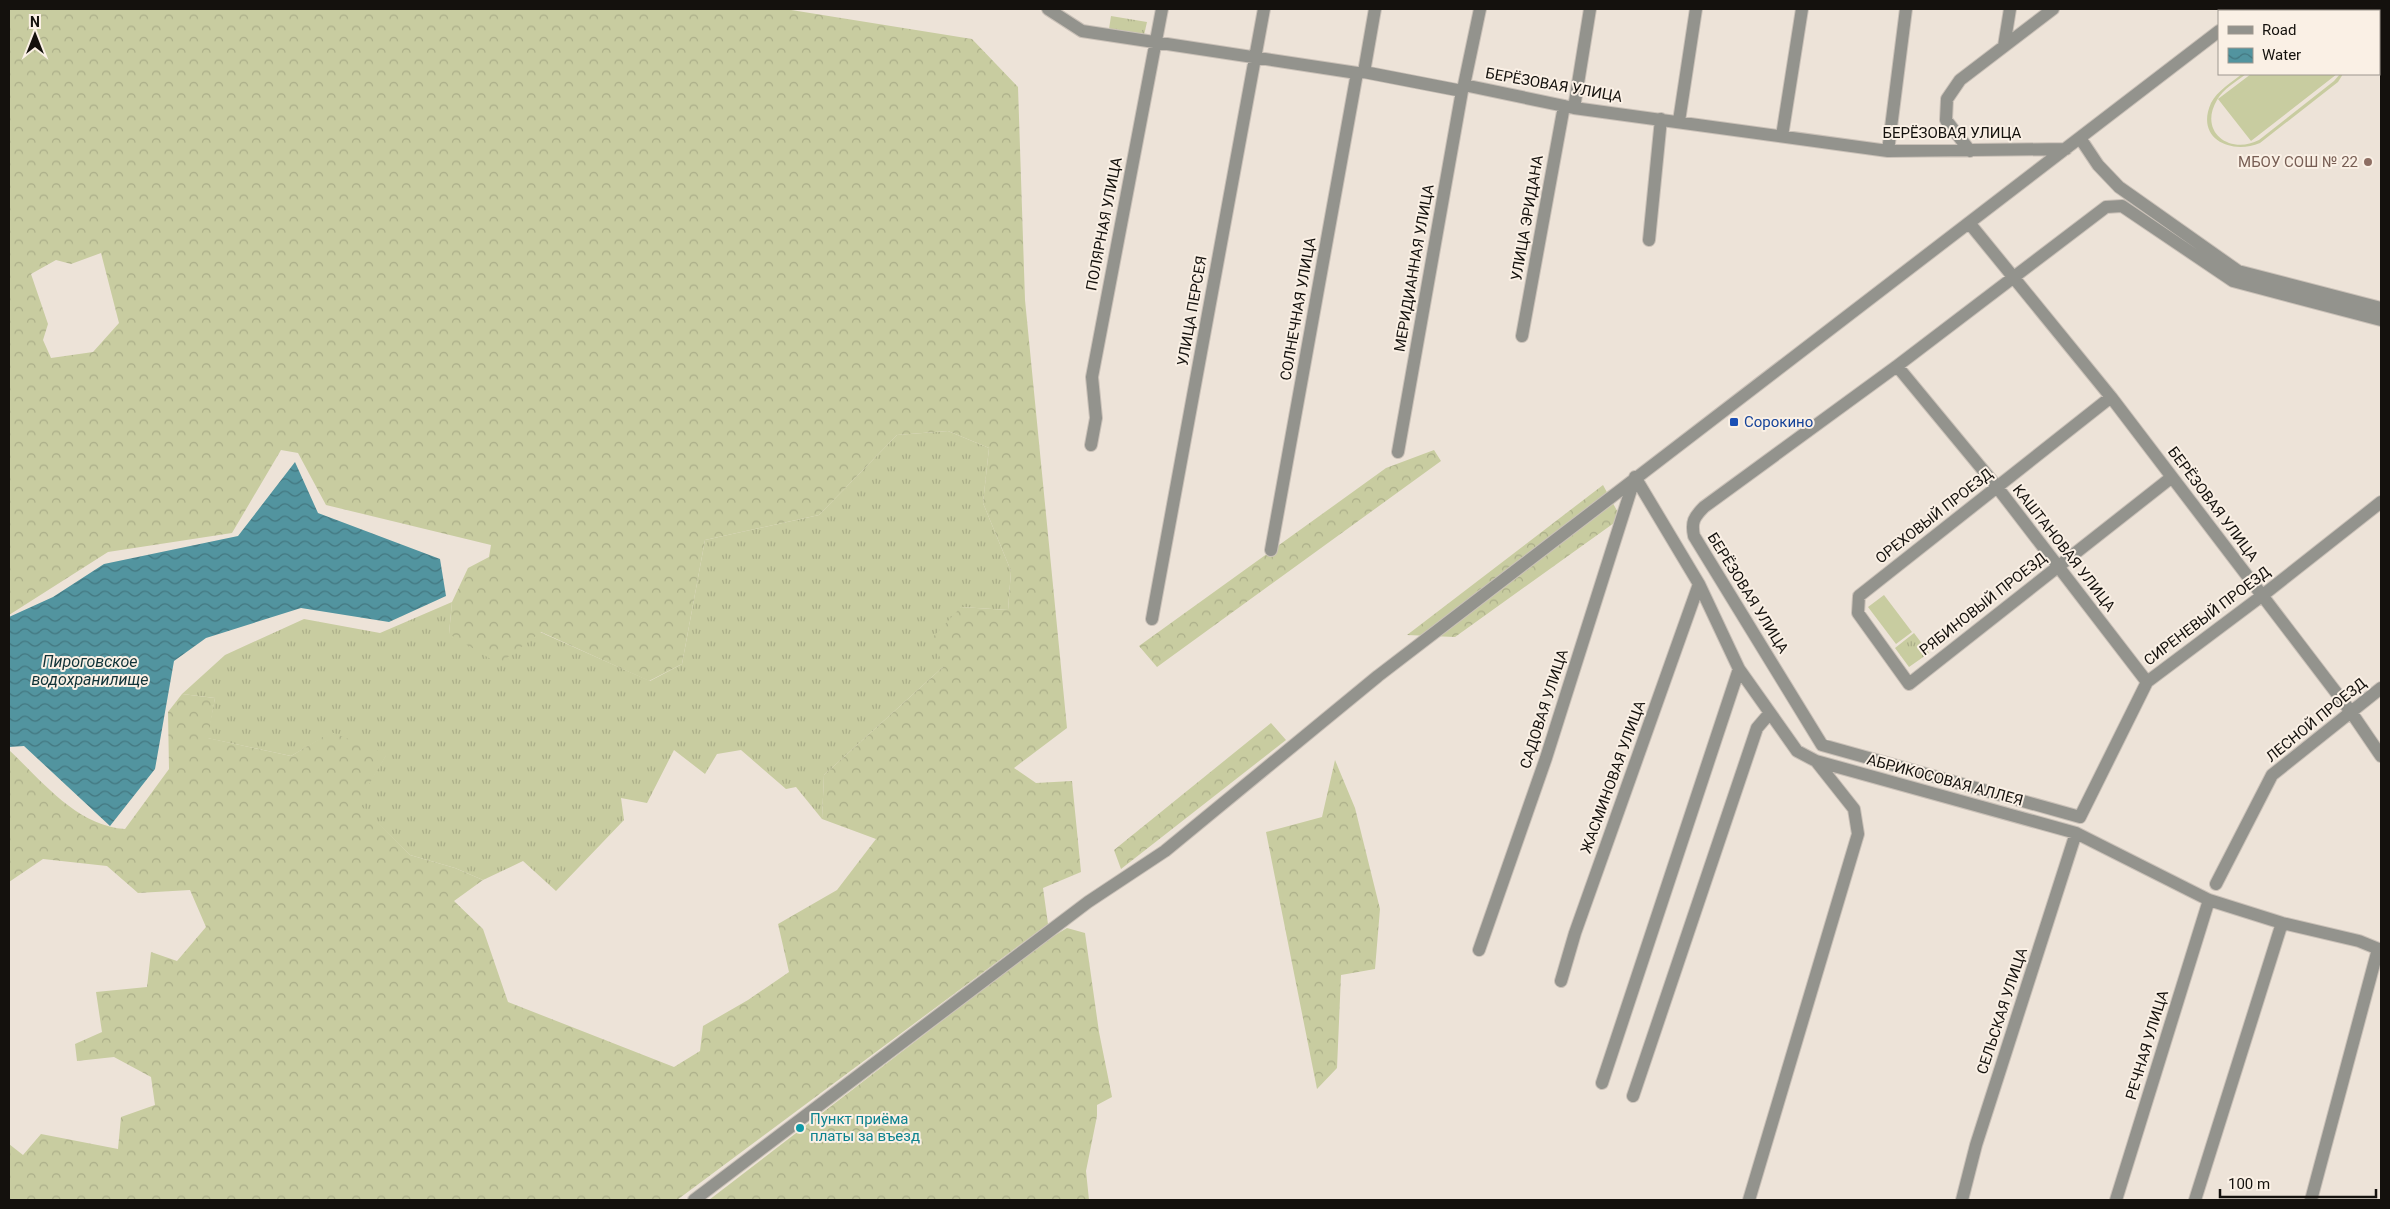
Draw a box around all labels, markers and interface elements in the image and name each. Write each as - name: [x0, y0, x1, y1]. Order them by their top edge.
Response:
- north arrow: [10, 10, 60, 60]
- legend: [2218, 10, 2380, 75]
- text: N: [30, 14, 40, 30]
- text: Road: [2262, 21, 2296, 39]
- text: Water: [2262, 46, 2301, 64]
- street label: БЕРЁЗОВАЯ УЛИЦА: [1484, 64, 1624, 106]
- street label: БЕРЁЗОВАЯ УЛИЦА: [1883, 124, 2022, 142]
- place label: МБОУ СОШ № 22: [2238, 153, 2358, 171]
- street label: УЛИЦА ЭРИДАНА: [1507, 154, 1547, 282]
- street label: ПОЛЯРНАЯ УЛИЦА: [1082, 156, 1126, 292]
- marker: МБОУ СОШ № 22: [2362, 156, 2374, 168]
- street label: МЕРИДИАННАЯ УЛИЦА: [1390, 183, 1438, 353]
- street label: СОЛНЕЧНАЯ УЛИЦА: [1277, 236, 1319, 382]
- street label: УЛИЦА ПЕРСЕЯ: [1173, 255, 1211, 367]
- place label: Сорокино: [1744, 413, 1813, 431]
- marker: Сорокино: [1728, 416, 1740, 428]
- street label: БЕРЁЗОВАЯ УЛИЦА: [2164, 443, 2262, 565]
- street label: ОРЕХОВЫЙ ПРОЕЗД: [1872, 465, 1996, 567]
- street label: КАШТАНОВАЯ УЛИЦА: [2009, 481, 2119, 615]
- street label: БЕРЁЗОВАЯ УЛИЦА: [1704, 529, 1793, 657]
- street label: РЯБИНОВЫЙ ПРОЕЗД: [1916, 549, 2050, 659]
- street label: СИРЕНЕВЫЙ ПРОЕЗД: [2140, 563, 2274, 669]
- street label: САДОВАЯ УЛИЦА: [1516, 647, 1572, 771]
- water label: Пироговское водохранилище: [31, 652, 149, 689]
- street label: ЛЕСНОЙ ПРОЕЗД: [2262, 674, 2370, 766]
- street label: ЖАСМИНОВАЯ УЛИЦА: [1577, 698, 1649, 856]
- street label: АБРИКОСОВАЯ АЛЛЕЯ: [1865, 750, 2025, 810]
- street label: СЕЛЬСКАЯ УЛИЦА: [1973, 945, 2031, 1077]
- street label: РЕЧНАЯ УЛИЦА: [2122, 988, 2172, 1102]
- place label: Пункт приёма платы за въезд: [810, 1110, 920, 1145]
- marker: Пункт приёма платы за въезд: [794, 1122, 806, 1134]
- scale bar: [2220, 1166, 2376, 1198]
- text: 100 m: [2228, 1175, 2270, 1193]

